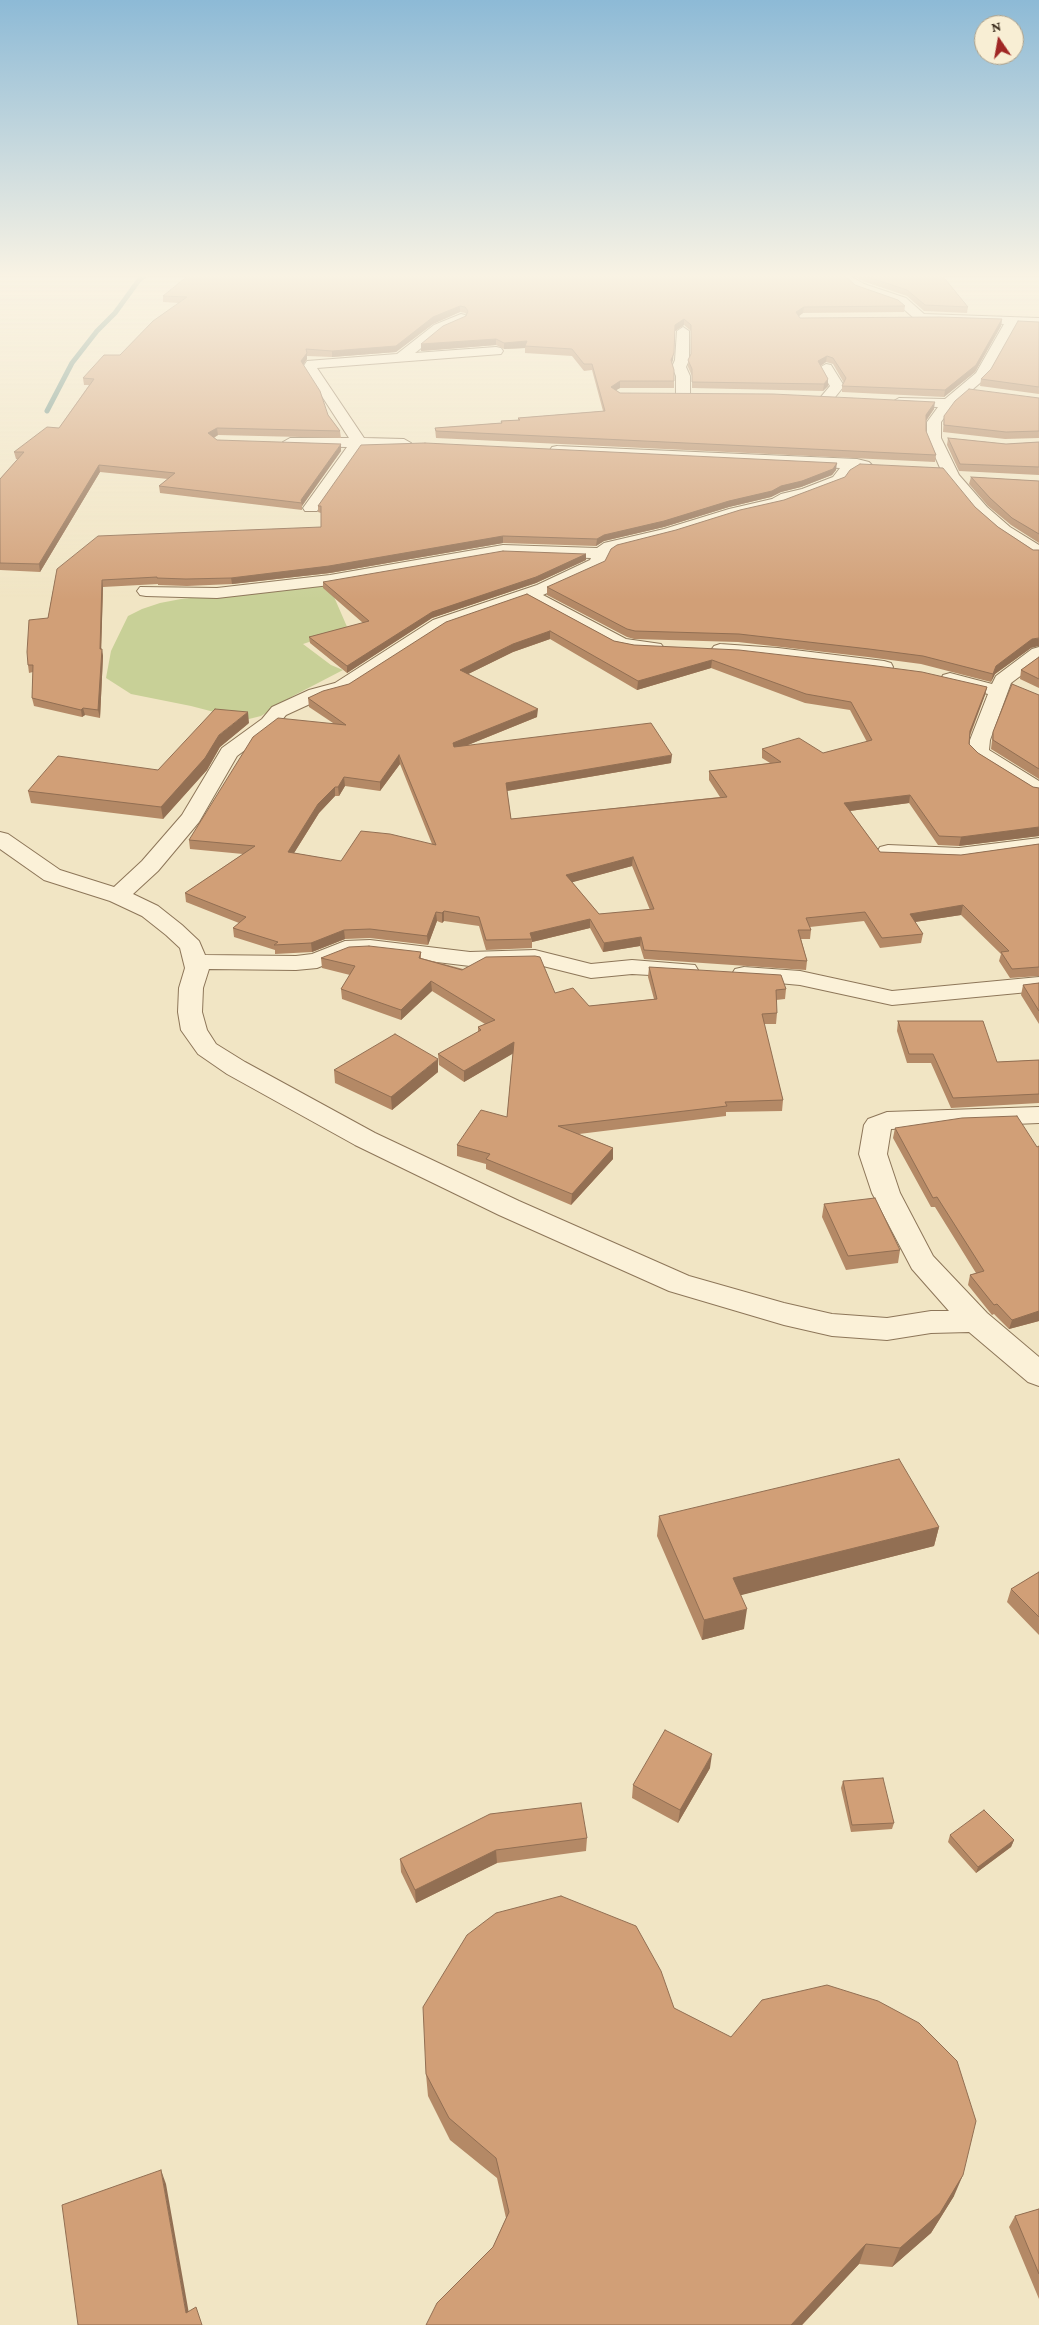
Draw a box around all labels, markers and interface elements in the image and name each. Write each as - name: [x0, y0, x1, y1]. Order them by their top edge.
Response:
- north arrow: [974, 15, 1024, 65]
- text: N: [990, 17, 1002, 35]

